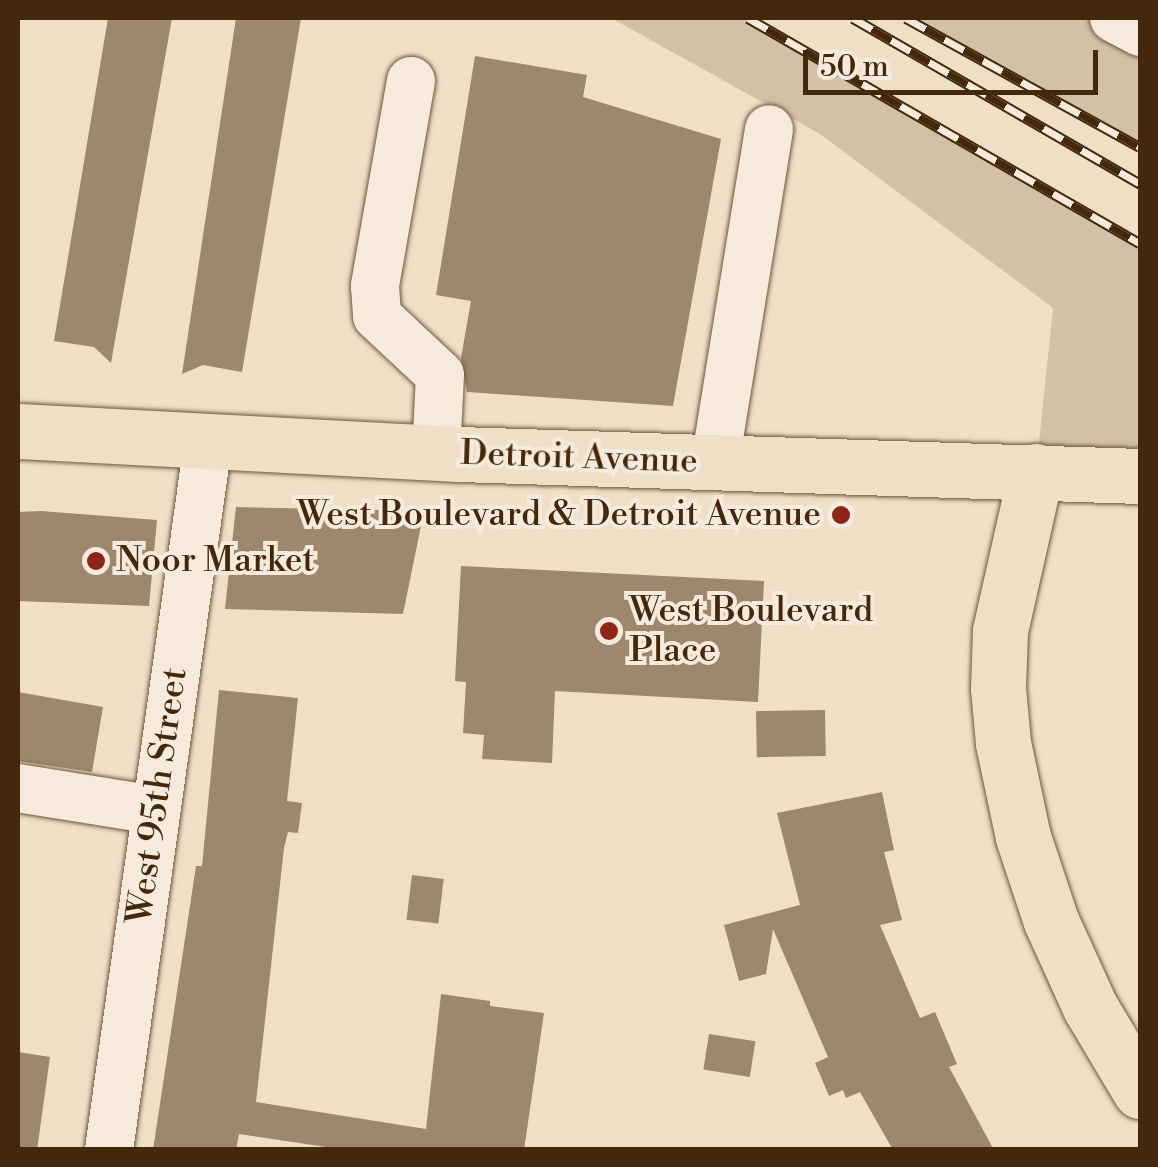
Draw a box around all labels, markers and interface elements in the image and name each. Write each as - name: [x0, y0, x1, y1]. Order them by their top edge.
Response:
- scale bar: [808, 30, 1103, 92]
- text: 50 m: [820, 48, 889, 86]
- street label: Detroit Avenue: [459, 433, 699, 483]
- place label: West Boulevard & Detroit Avenue: [297, 494, 821, 536]
- marker: West Boulevard & Detroit Avenue: [830, 504, 852, 526]
- place label: Noor Market: [116, 540, 315, 582]
- marker: Noor Market: [85, 550, 107, 572]
- place label: West Boulevard Place: [629, 590, 873, 672]
- marker: West Boulevard Place: [598, 620, 620, 642]
- street label: West 95th Street: [119, 665, 197, 927]

